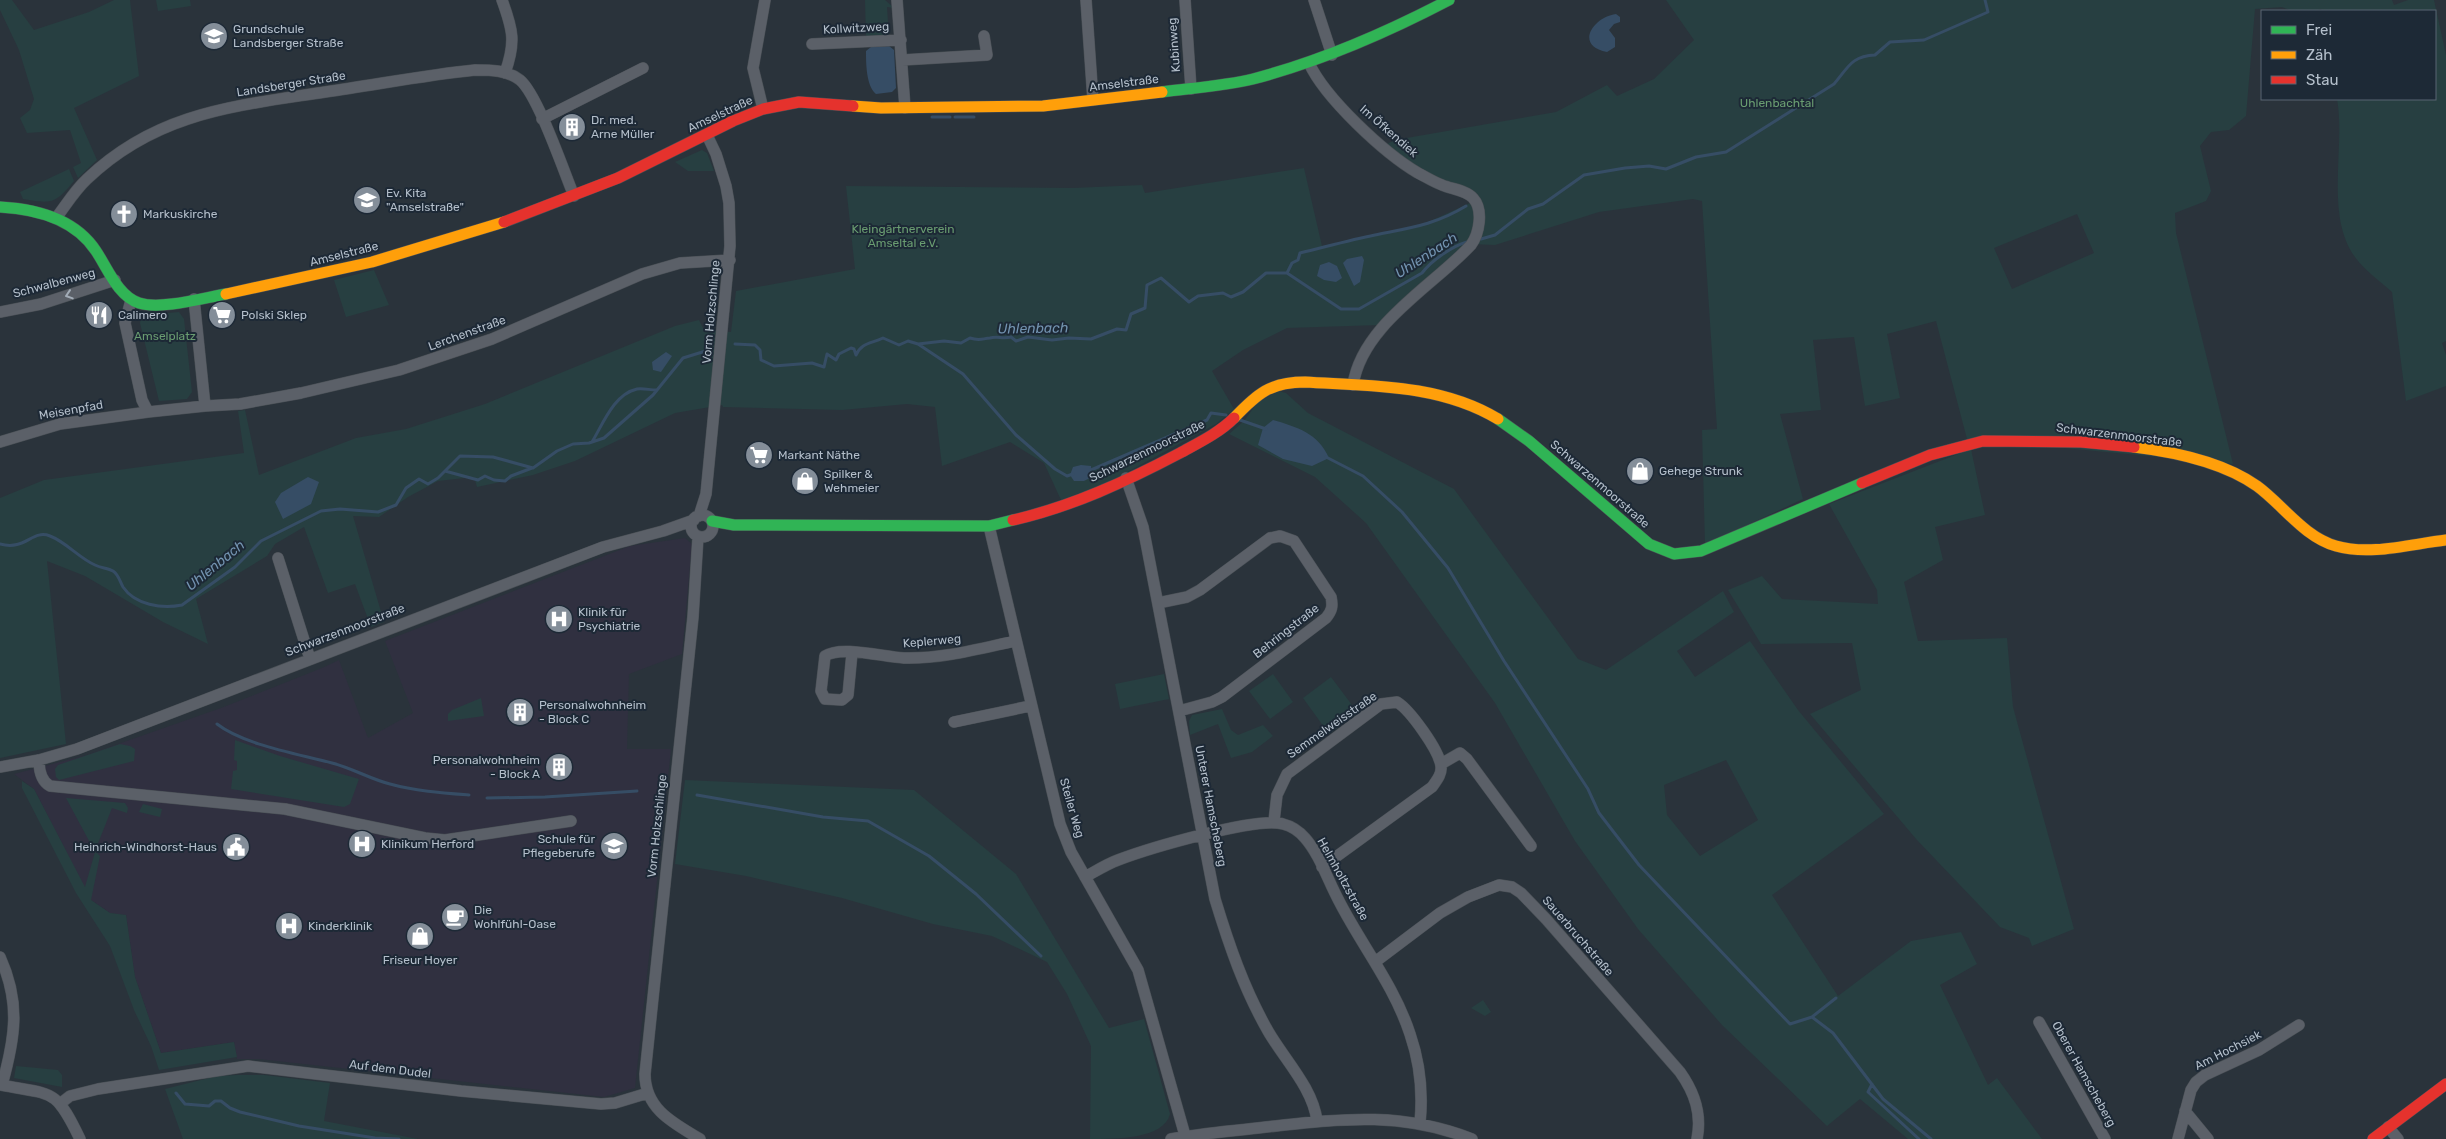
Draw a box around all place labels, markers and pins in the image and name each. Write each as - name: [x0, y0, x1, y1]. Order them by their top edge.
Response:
- school or university icon: Grundschule Landsberger Straße: [199, 21, 229, 51]
- place label: Grundschule Landsberger Straße: [233, 22, 344, 50]
- building icon: Dr. med. Arne Müller: [557, 112, 587, 142]
- place label: Dr. med. Arne Müller: [591, 113, 655, 141]
- school or university icon: Ev. Kita "Amselstraße": [352, 185, 382, 215]
- place label: Ev. Kita "Amselstraße": [386, 186, 464, 214]
- church icon: Markuskirche: [109, 199, 139, 229]
- place label: Markuskirche: [143, 207, 218, 221]
- restaurant icon: Calimero: [84, 300, 114, 330]
- supermarket icon: Polski Sklep: [207, 300, 237, 330]
- place label: Calimero: [118, 308, 167, 322]
- place label: Polski Sklep: [241, 308, 307, 322]
- supermarket icon: Markant Näthe: [744, 440, 774, 470]
- place label: Markant Näthe: [778, 448, 860, 462]
- shop icon: Gehege Strunk: [1625, 456, 1655, 486]
- place label: Gehege Strunk: [1659, 464, 1743, 478]
- shop icon: Spilker & Wehmeier: [790, 466, 820, 496]
- place label: Spilker & Wehmeier: [824, 467, 879, 495]
- hospital icon: Klinik für Psychiatrie: [544, 604, 574, 634]
- place label: Klinik für Psychiatrie: [578, 605, 641, 633]
- building icon: Personalwohnheim - Block C: [505, 697, 535, 727]
- place label: Personalwohnheim - Block C: [539, 698, 646, 726]
- building icon: Personalwohnheim - Block A: [544, 752, 574, 782]
- place label: Personalwohnheim - Block A: [433, 753, 540, 781]
- hospital icon: Klinikum Herford: [347, 829, 377, 859]
- school or university icon: Schule für Pflegeberufe: [599, 831, 629, 861]
- public building icon: Heinrich-Windhorst-Haus: [221, 832, 251, 862]
- place label: Schule für Pflegeberufe: [523, 832, 595, 860]
- place label: Klinikum Herford: [381, 837, 474, 851]
- place label: Heinrich-Windhorst-Haus: [74, 840, 217, 854]
- cafe icon: Die Wohlfühl-Oase: [440, 902, 470, 932]
- place label: Die Wohlfühl-Oase: [474, 903, 556, 931]
- hospital icon: Kinderklinik: [274, 911, 304, 941]
- place label: Kinderklinik: [308, 919, 373, 933]
- shop icon: Friseur Hoyer: [405, 921, 435, 951]
- place label: Friseur Hoyer: [383, 953, 458, 967]

